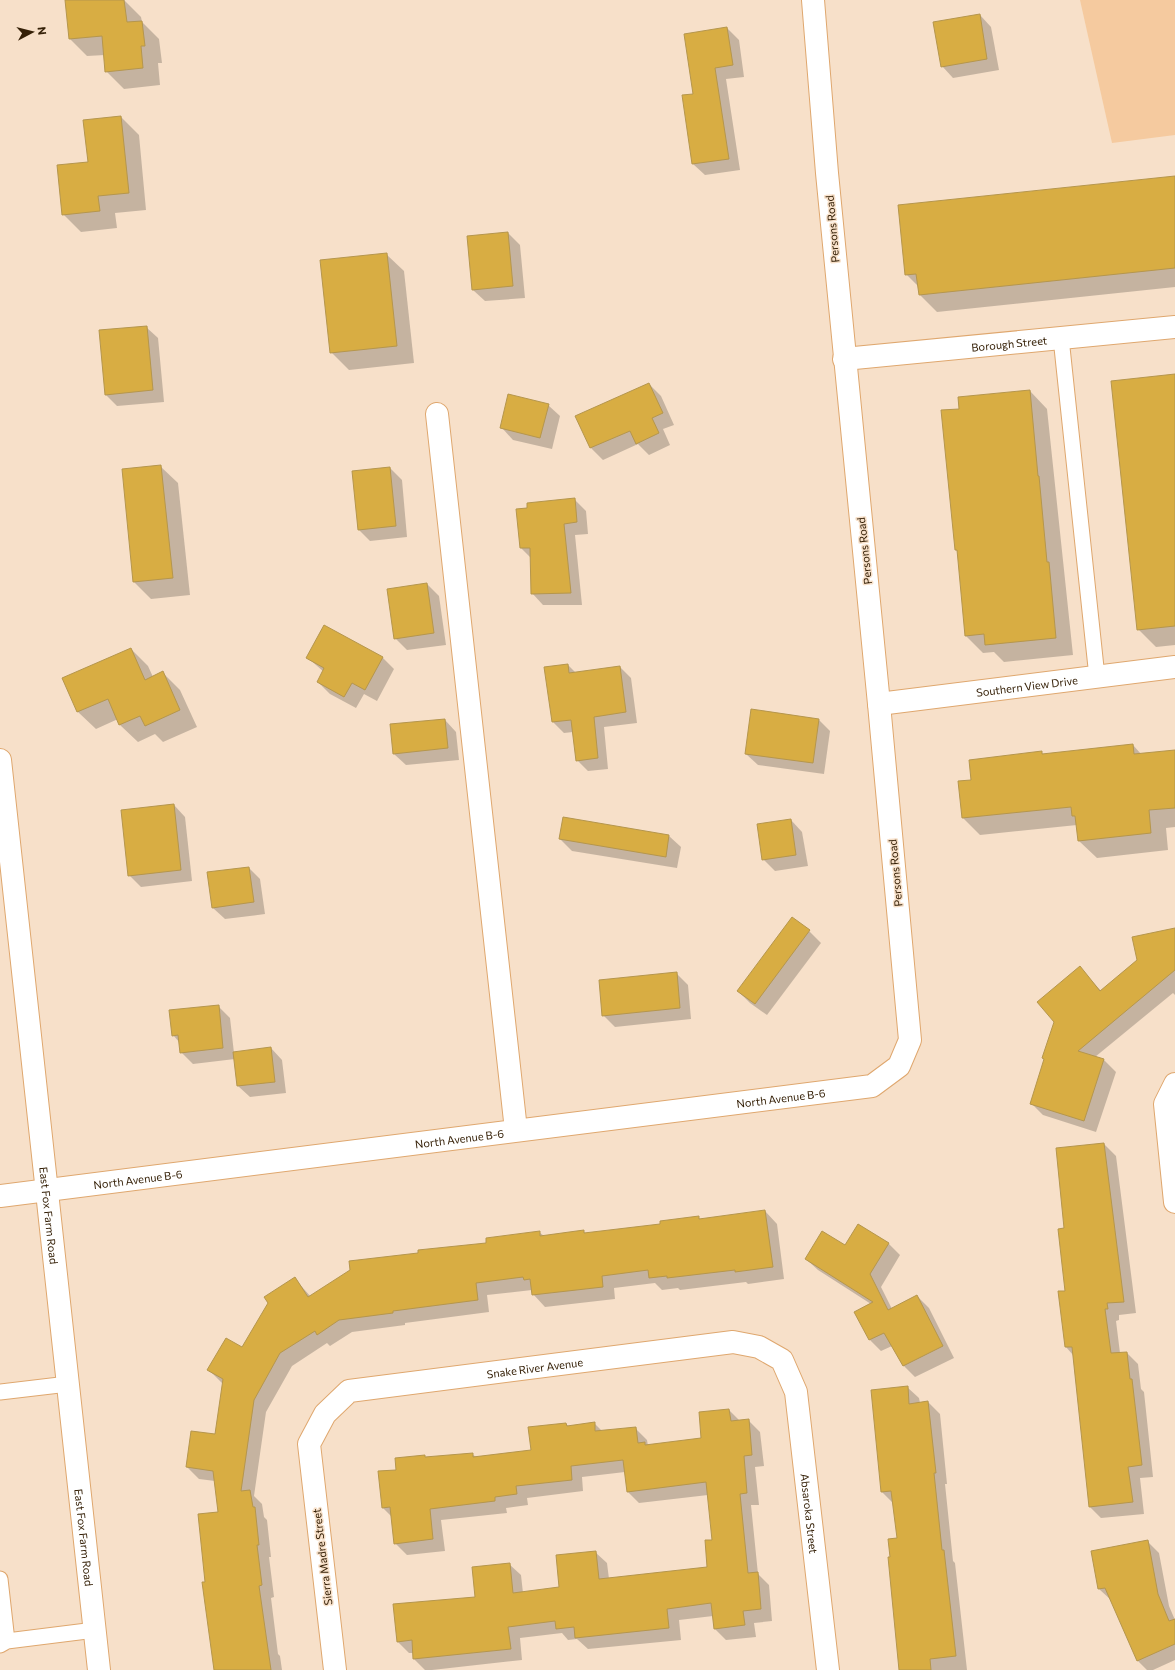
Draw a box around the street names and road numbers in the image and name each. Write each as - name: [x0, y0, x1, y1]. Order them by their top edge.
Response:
- street label: Persons Road: [823, 195, 841, 263]
- street label: Borough Street: [971, 333, 1048, 353]
- street label: Persons Road: [854, 517, 874, 585]
- street label: Southern View Drive: [975, 673, 1079, 698]
- street label: Persons Road: [886, 839, 904, 907]
- street label: North Avenue B-6: [736, 1085, 826, 1110]
- street label: North Avenue B-6: [414, 1126, 505, 1150]
- street label: East Fox Farm Road: [38, 1166, 61, 1265]
- street label: North Avenue B-6: [93, 1167, 183, 1191]
- street label: Snake River Avenue: [486, 1355, 584, 1380]
- street label: Absaroka Street: [799, 1473, 821, 1555]
- street label: East Fox Farm Road: [73, 1488, 96, 1587]
- street label: Sierra Madre Street: [310, 1507, 334, 1606]

